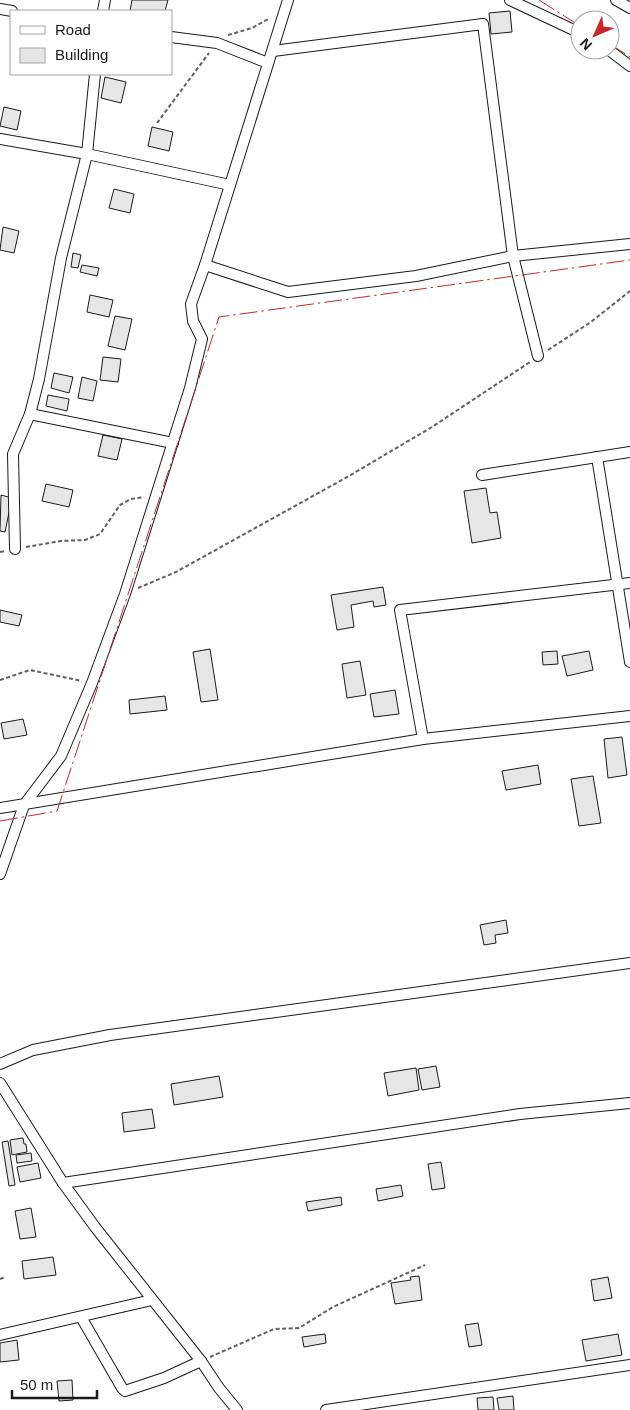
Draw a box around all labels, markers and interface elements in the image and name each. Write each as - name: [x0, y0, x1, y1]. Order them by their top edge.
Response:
- legend: [10, 10, 172, 75]
- north arrow: [570, 10, 620, 60]
- text: Road: [55, 21, 91, 38]
- text: N: [577, 35, 595, 53]
- text: Building: [55, 46, 108, 63]
- scale bar: [12, 1368, 98, 1400]
- text: 50 m: [20, 1376, 53, 1393]

